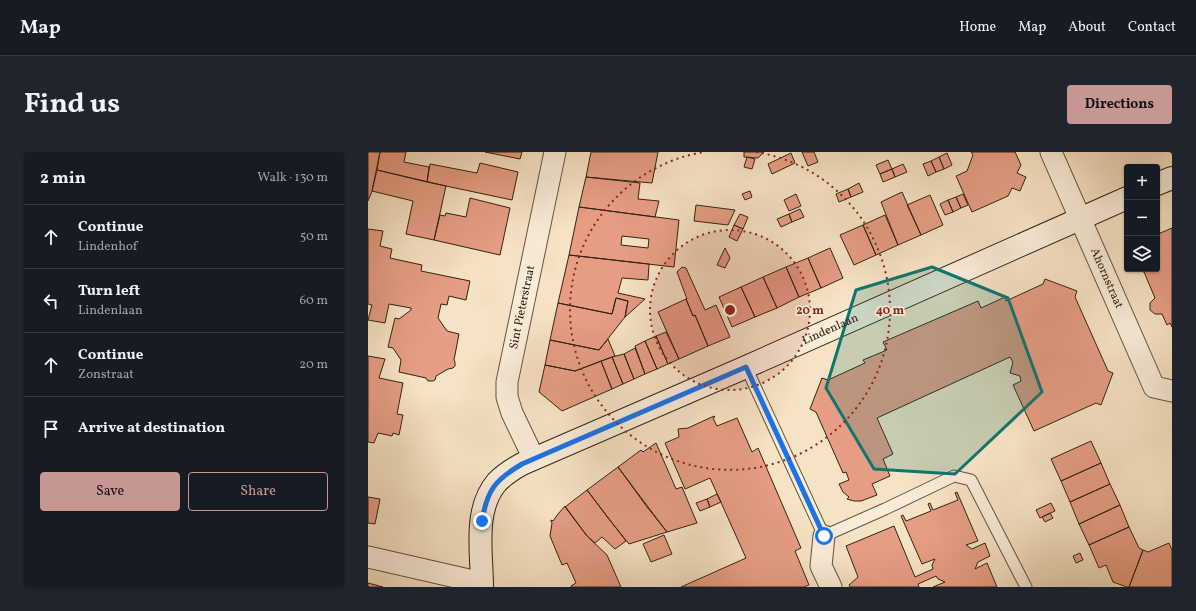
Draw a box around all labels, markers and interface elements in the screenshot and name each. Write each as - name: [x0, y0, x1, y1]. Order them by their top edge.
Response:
- text: Map: [20, 15, 61, 41]
- text: Home: [959, 18, 996, 37]
- text: Map: [1018, 18, 1046, 37]
- text: About: [1068, 18, 1106, 37]
- text: Contact: [1128, 18, 1176, 37]
- text: Find us: [24, 85, 120, 124]
- button: Directions: [1067, 85, 1172, 124]
- map controls: [1124, 164, 1160, 272]
- button: +: [1124, 164, 1160, 200]
- text: 2 min: [40, 167, 86, 190]
- text: Walk · 130 m: [257, 169, 328, 187]
- button: −: [1124, 200, 1160, 236]
- text: Continue: [78, 217, 143, 238]
- icon: ahead: [40, 226, 62, 248]
- text: 50 m: [300, 228, 328, 246]
- button: layers: [1124, 236, 1160, 272]
- text: Lindenhof: [78, 238, 137, 256]
- street label: Ahornstraat: [1086, 246, 1127, 311]
- street label: Sint Pieterstraat: [506, 264, 539, 351]
- text: Turn left: [78, 281, 140, 302]
- icon: left: [40, 290, 62, 312]
- text: 60 m: [300, 292, 328, 310]
- text: Lindenlaan: [78, 302, 143, 320]
- centre of rings: [723, 303, 737, 317]
- text: 20 m: [796, 303, 824, 319]
- text: 40 m: [876, 303, 905, 319]
- street label: Lindenlaan: [800, 310, 861, 349]
- text: Continue: [78, 345, 143, 366]
- icon: ahead: [40, 354, 62, 376]
- text: 20 m: [299, 356, 328, 374]
- text: Zonstraat: [78, 366, 134, 384]
- icon: arrive: [40, 418, 62, 440]
- text: Arrive at destination: [78, 418, 225, 439]
- button: Save: [40, 472, 180, 511]
- button: Share: [188, 472, 328, 511]
- route end: [473, 512, 491, 530]
- route start: [815, 527, 833, 545]

